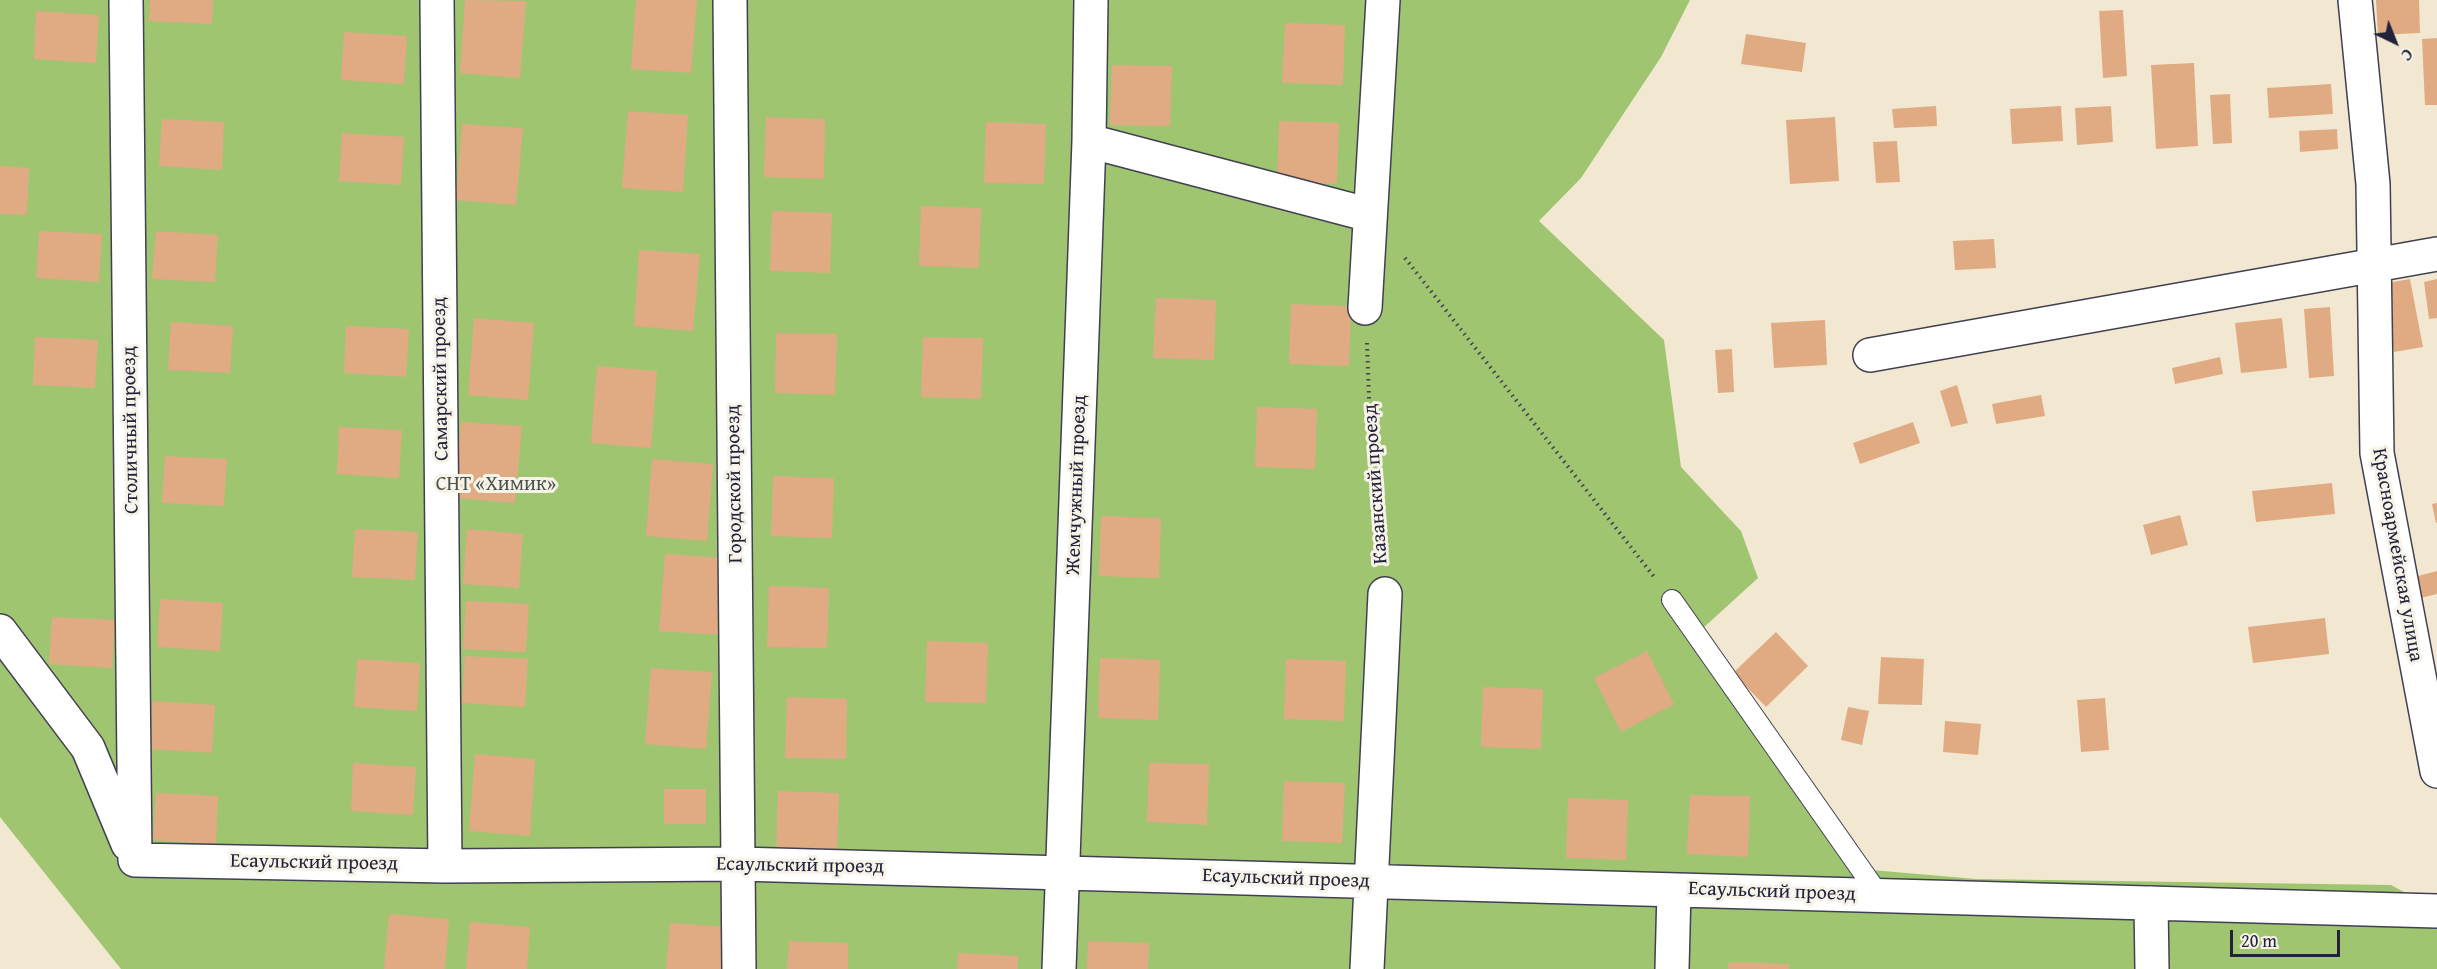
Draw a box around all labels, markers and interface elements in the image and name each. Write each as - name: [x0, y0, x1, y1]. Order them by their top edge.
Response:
- north arrow: [2365, 12, 2425, 72]
- text: С: [2396, 43, 2419, 67]
- street label: Самарский проезд: [428, 297, 454, 461]
- street label: Столичный проезд: [118, 346, 144, 514]
- street label: Жемчужный проезд: [1062, 395, 1092, 575]
- street label: Казанский проезд: [1358, 403, 1394, 565]
- street label: Городской проезд: [722, 404, 748, 564]
- street label: Красноармейская улица: [2366, 446, 2428, 664]
- park label: СНТ «Химик»: [436, 473, 556, 497]
- street label: Есаульский проезд: [230, 850, 398, 876]
- street label: Есаульский проезд: [716, 853, 884, 879]
- street label: Есаульский проезд: [1202, 864, 1370, 894]
- street label: Есаульский проезд: [1688, 877, 1856, 907]
- scale bar: [2233, 918, 2342, 956]
- text: 20 m: [2241, 927, 2277, 954]

